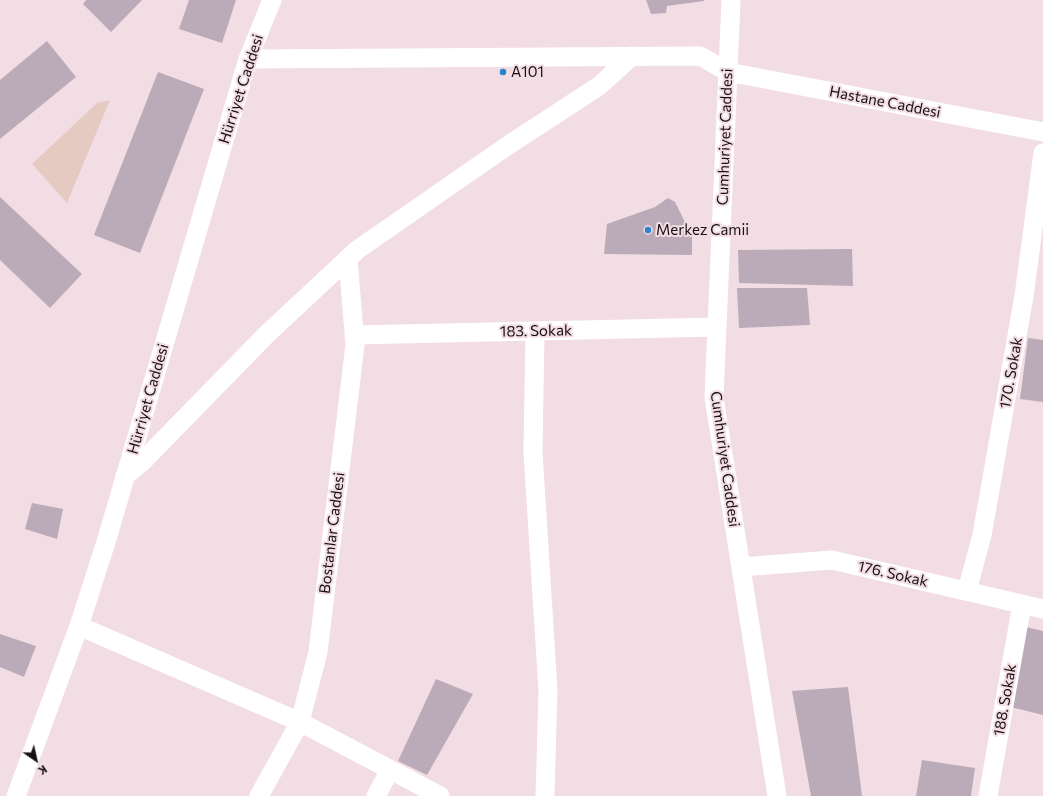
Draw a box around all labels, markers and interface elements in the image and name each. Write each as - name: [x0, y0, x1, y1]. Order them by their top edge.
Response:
- street label: Hürriyet Caddesi: [215, 32, 267, 146]
- place label: A101: [511, 63, 544, 81]
- marker: A101: [498, 67, 508, 77]
- street label: Cumhuriyet Caddesi: [714, 68, 736, 206]
- street label: Hastane Caddesi: [828, 82, 942, 122]
- place label: Merkez Camii: [656, 221, 749, 239]
- marker: Merkez Camii: [643, 225, 653, 235]
- street label: 183. Sokak: [500, 321, 572, 341]
- street label: 170. Sokak: [996, 336, 1026, 410]
- street label: Hürriyet Caddesi: [124, 342, 172, 456]
- street label: Cumhuriyet Caddesi: [707, 390, 743, 528]
- street label: Bostanlar Caddesi: [316, 471, 348, 595]
- street label: 176. Sokak: [856, 557, 930, 591]
- street label: 188. Sokak: [990, 663, 1020, 737]
- north arrow: [16, 740, 56, 780]
- text: K: [36, 763, 50, 778]

